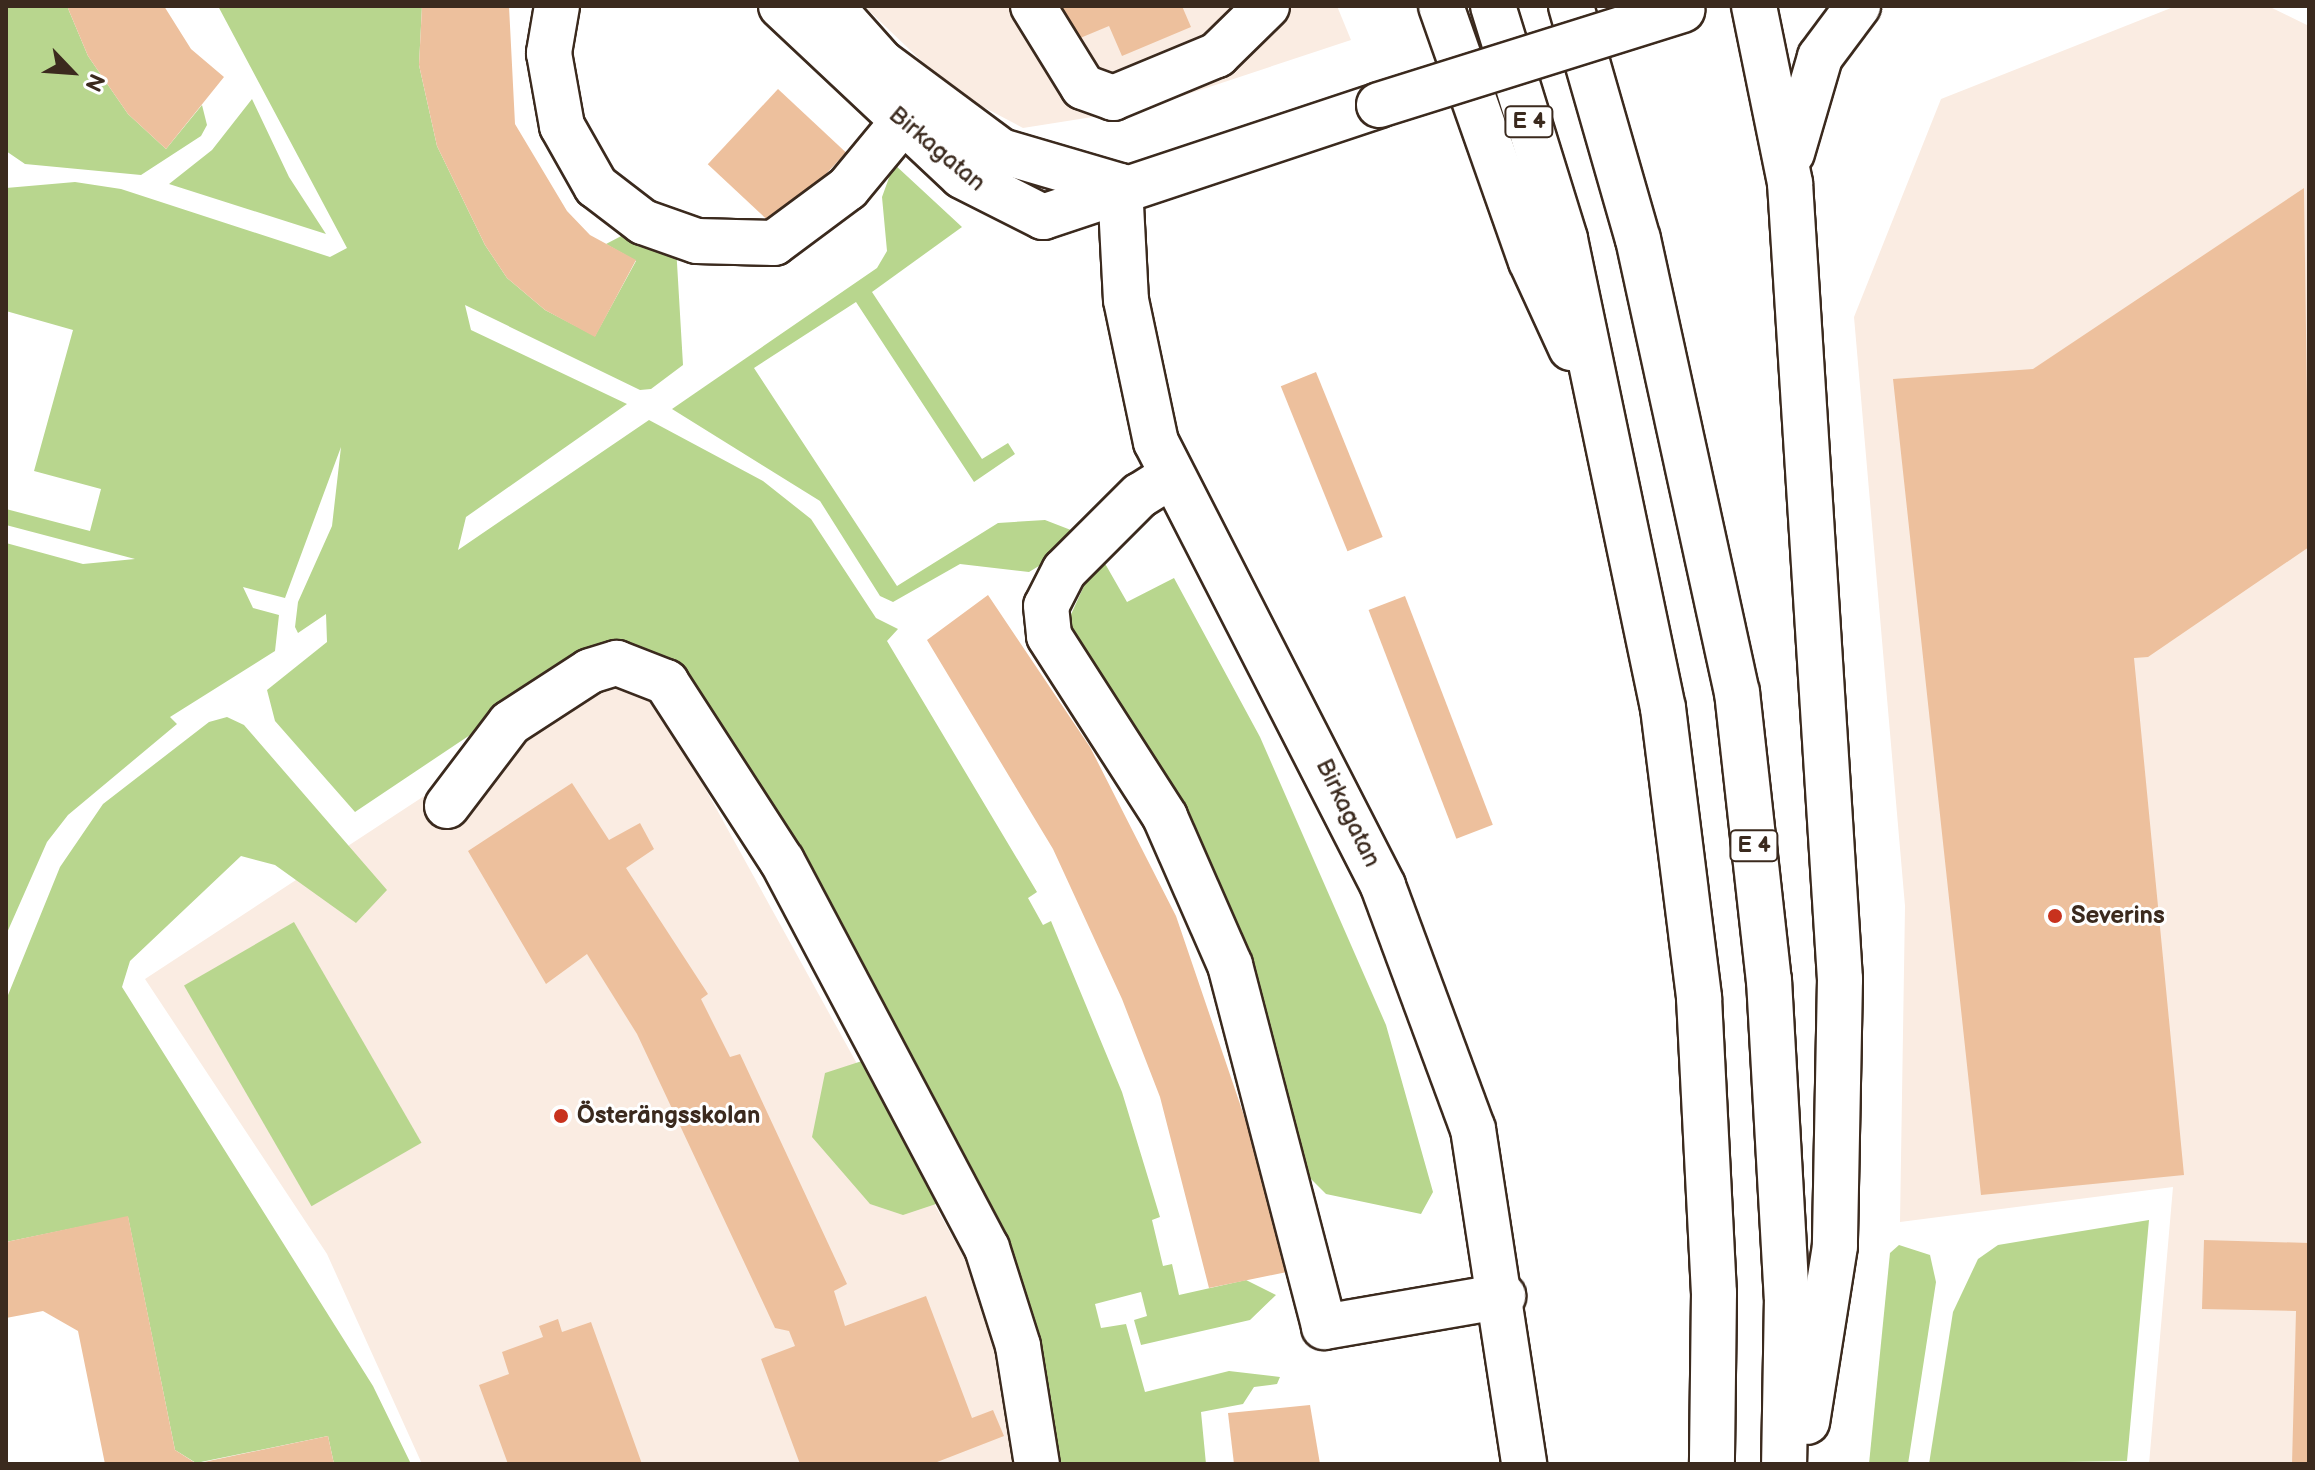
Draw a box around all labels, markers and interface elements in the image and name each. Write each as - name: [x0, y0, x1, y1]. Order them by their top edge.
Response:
- north arrow: [32, 32, 112, 112]
- text: N: [78, 69, 110, 96]
- street label: Birkagatan: [883, 100, 991, 198]
- road number: E 4: [1503, 104, 1555, 140]
- street label: Birkagatan: [1309, 754, 1387, 872]
- road number: E 4: [1728, 828, 1780, 864]
- place label: Severins: [2071, 902, 2165, 930]
- marker: Severins: [2046, 907, 2064, 925]
- place label: Österängsskolan: [577, 1102, 760, 1130]
- marker: Österängsskolan: [552, 1107, 570, 1125]

